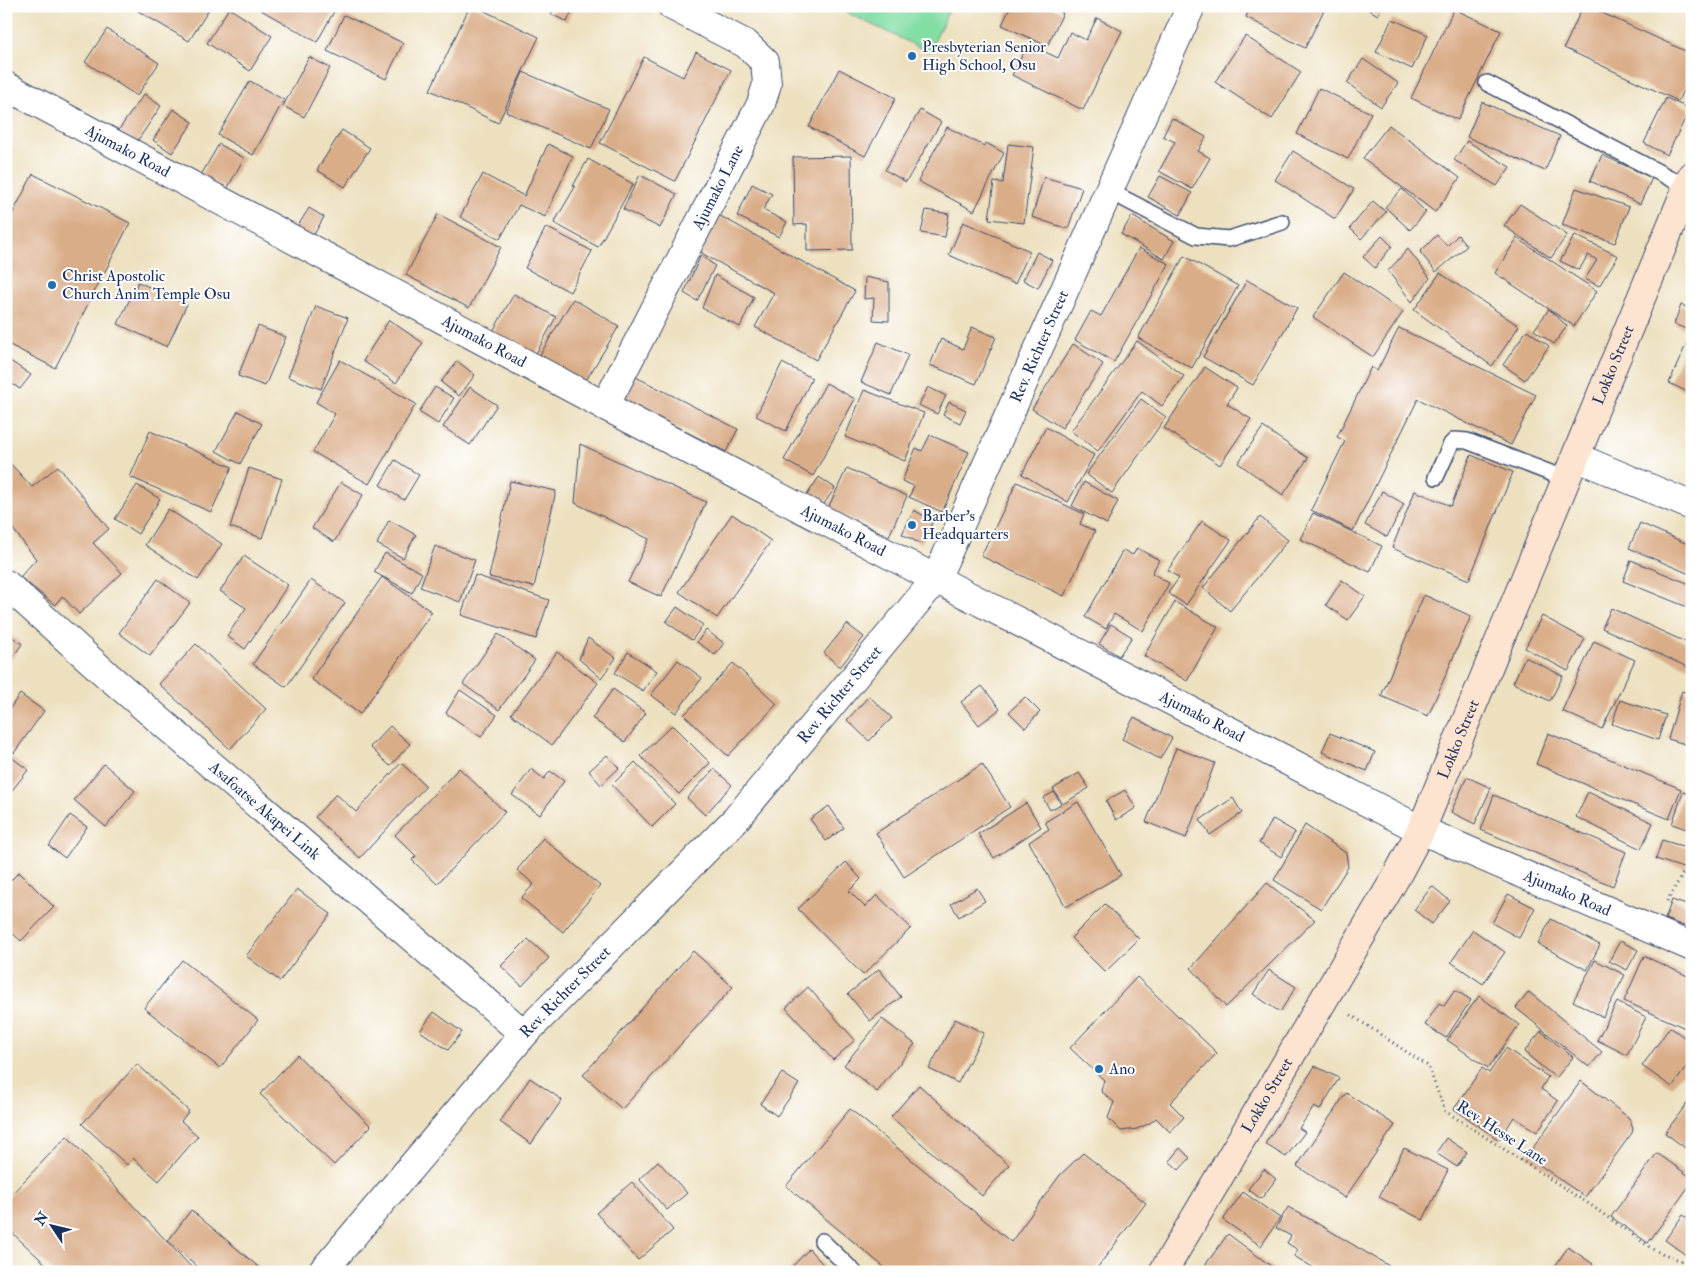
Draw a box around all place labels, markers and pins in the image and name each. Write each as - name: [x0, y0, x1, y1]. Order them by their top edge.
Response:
- place label: Presbyterian Senior High School, Osu: [922, 37, 1046, 75]
- marker: Presbyterian Senior High School, Osu: [906, 50, 918, 62]
- place label: Christ Apostolic Church Anim Temple Osu: [62, 266, 231, 305]
- marker: Christ Apostolic Church Anim Temple Osu: [46, 279, 58, 291]
- place label: Barber's Headquarters: [922, 506, 1009, 544]
- marker: Barber's Headquarters: [906, 519, 918, 531]
- place label: Ano: [1108, 1059, 1135, 1079]
- marker: Ano: [1093, 1063, 1105, 1075]

